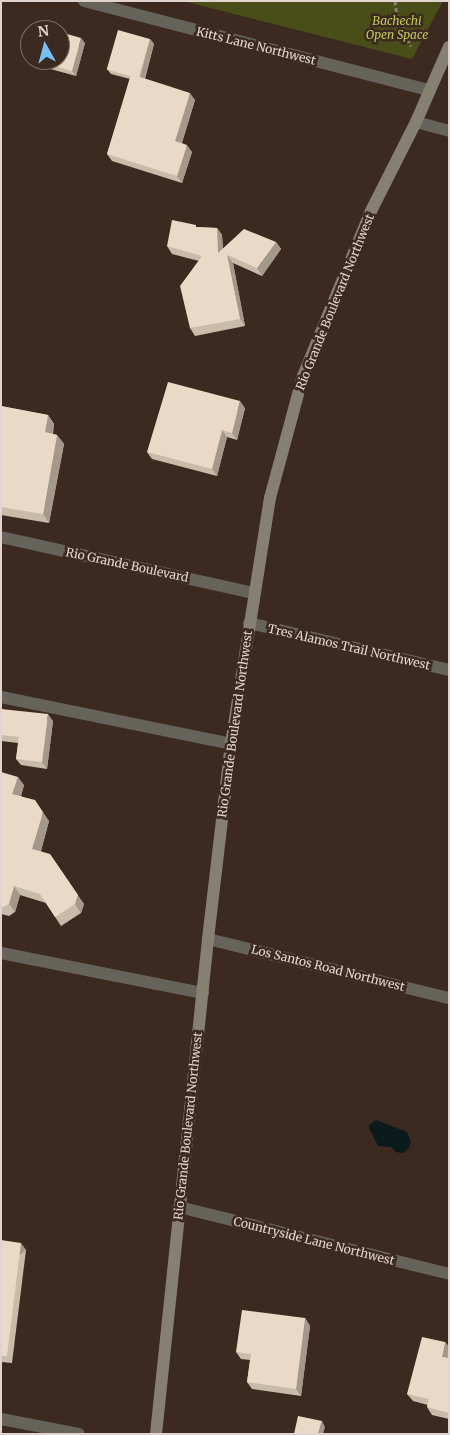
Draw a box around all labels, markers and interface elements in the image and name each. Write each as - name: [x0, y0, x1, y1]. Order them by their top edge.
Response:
- park label: Bachechi Open Space: [366, 14, 428, 42]
- north arrow: [20, 20, 70, 70]
- text: N: [37, 21, 50, 41]
- street label: Kitts Lane Northwest: [195, 24, 317, 68]
- street label: Rio Grande Boulevard Northwest: [293, 212, 377, 392]
- street label: Rio Grande Boulevard: [64, 545, 190, 585]
- street label: Tres Alamos Trail Northwest: [266, 621, 432, 673]
- street label: Rio Grande Boulevard Northwest: [215, 630, 255, 818]
- street label: Los Santos Road Northwest: [250, 942, 406, 994]
- street label: Rio Grande Boulevard Northwest: [171, 1031, 205, 1221]
- street label: Countryside Lane Northwest: [232, 1214, 396, 1268]

